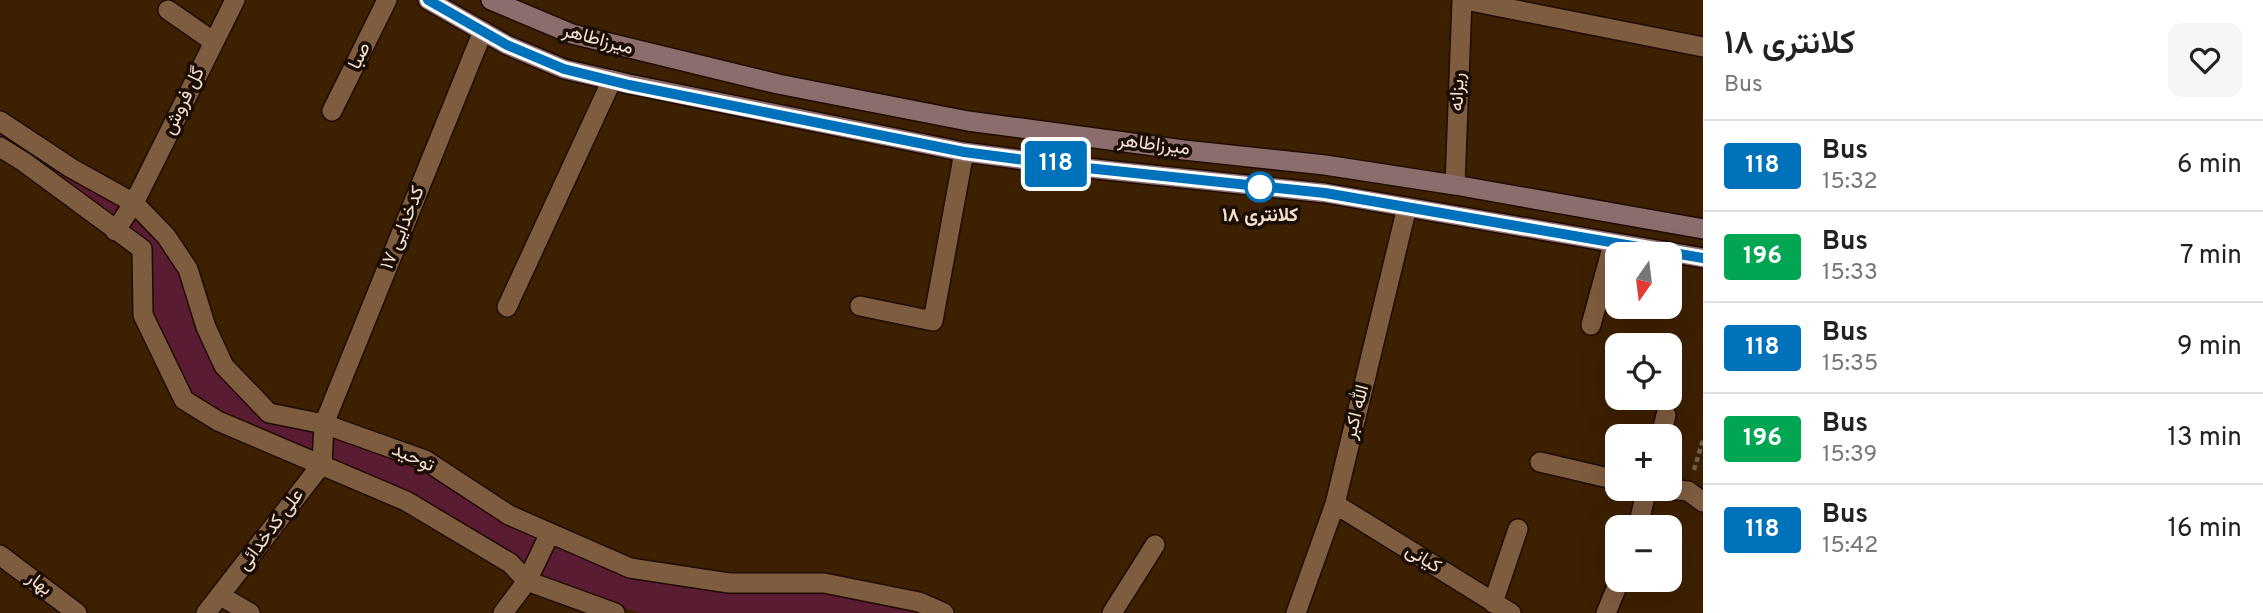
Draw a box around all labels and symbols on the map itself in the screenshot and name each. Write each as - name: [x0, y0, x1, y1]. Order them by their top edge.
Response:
- street label: میرزاطاهر: [559, 19, 636, 61]
- street label: صبا: [343, 38, 377, 74]
- street label: گل فروش: [157, 63, 211, 139]
- street label: ریزانه: [1445, 72, 1471, 112]
- street label: میرزاطاهر: [1116, 129, 1191, 161]
- line badge: 118: [1016, 141, 1096, 187]
- marker: کلانتری ۱۸: [1245, 172, 1275, 202]
- street label: کدخدایی ۱۷: [375, 183, 431, 273]
- place label: کلانتری ۱۸: [1222, 204, 1298, 228]
- north arrow: [1605, 242, 1682, 318]
- street label: الله اکبر: [1338, 382, 1375, 443]
- street label: توحید: [388, 438, 438, 478]
- street label: علی کدخدائی: [232, 484, 310, 576]
- street label: کیانی: [1401, 539, 1445, 579]
- street label: بهار: [20, 566, 57, 602]

